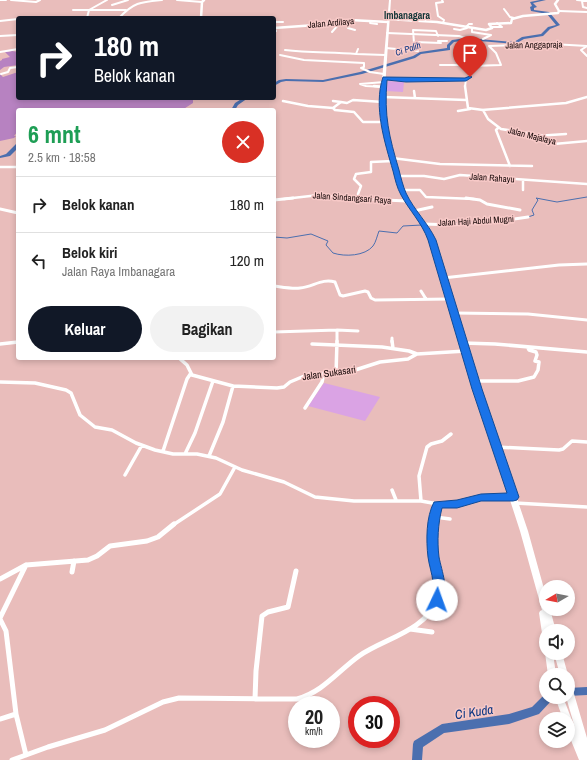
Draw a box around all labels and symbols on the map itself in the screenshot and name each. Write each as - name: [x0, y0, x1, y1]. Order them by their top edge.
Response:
- district label: Imbanagara: [384, 9, 430, 22]
- street label: Jalan Ardilaya: [307, 15, 355, 31]
- pin: [453, 36, 487, 77]
- water label: Ci Palih: [394, 39, 422, 59]
- street label: Jalan Anggapraja: [505, 39, 563, 51]
- street label: Jalan Majalaya: [507, 124, 557, 148]
- street label: Jalan Rahayu: [469, 170, 515, 186]
- street label: Jalan Sindangsari Raya: [312, 189, 392, 207]
- street label: Jalan Haji Abdul Mugni: [438, 213, 514, 229]
- street label: Jalan Sukasari: [301, 363, 357, 383]
- position arrow: [416, 579, 458, 621]
- north arrow: [539, 580, 575, 616]
- speed limit sign: 30: [348, 696, 400, 748]
- water label: Ci Kuda: [454, 701, 494, 723]

